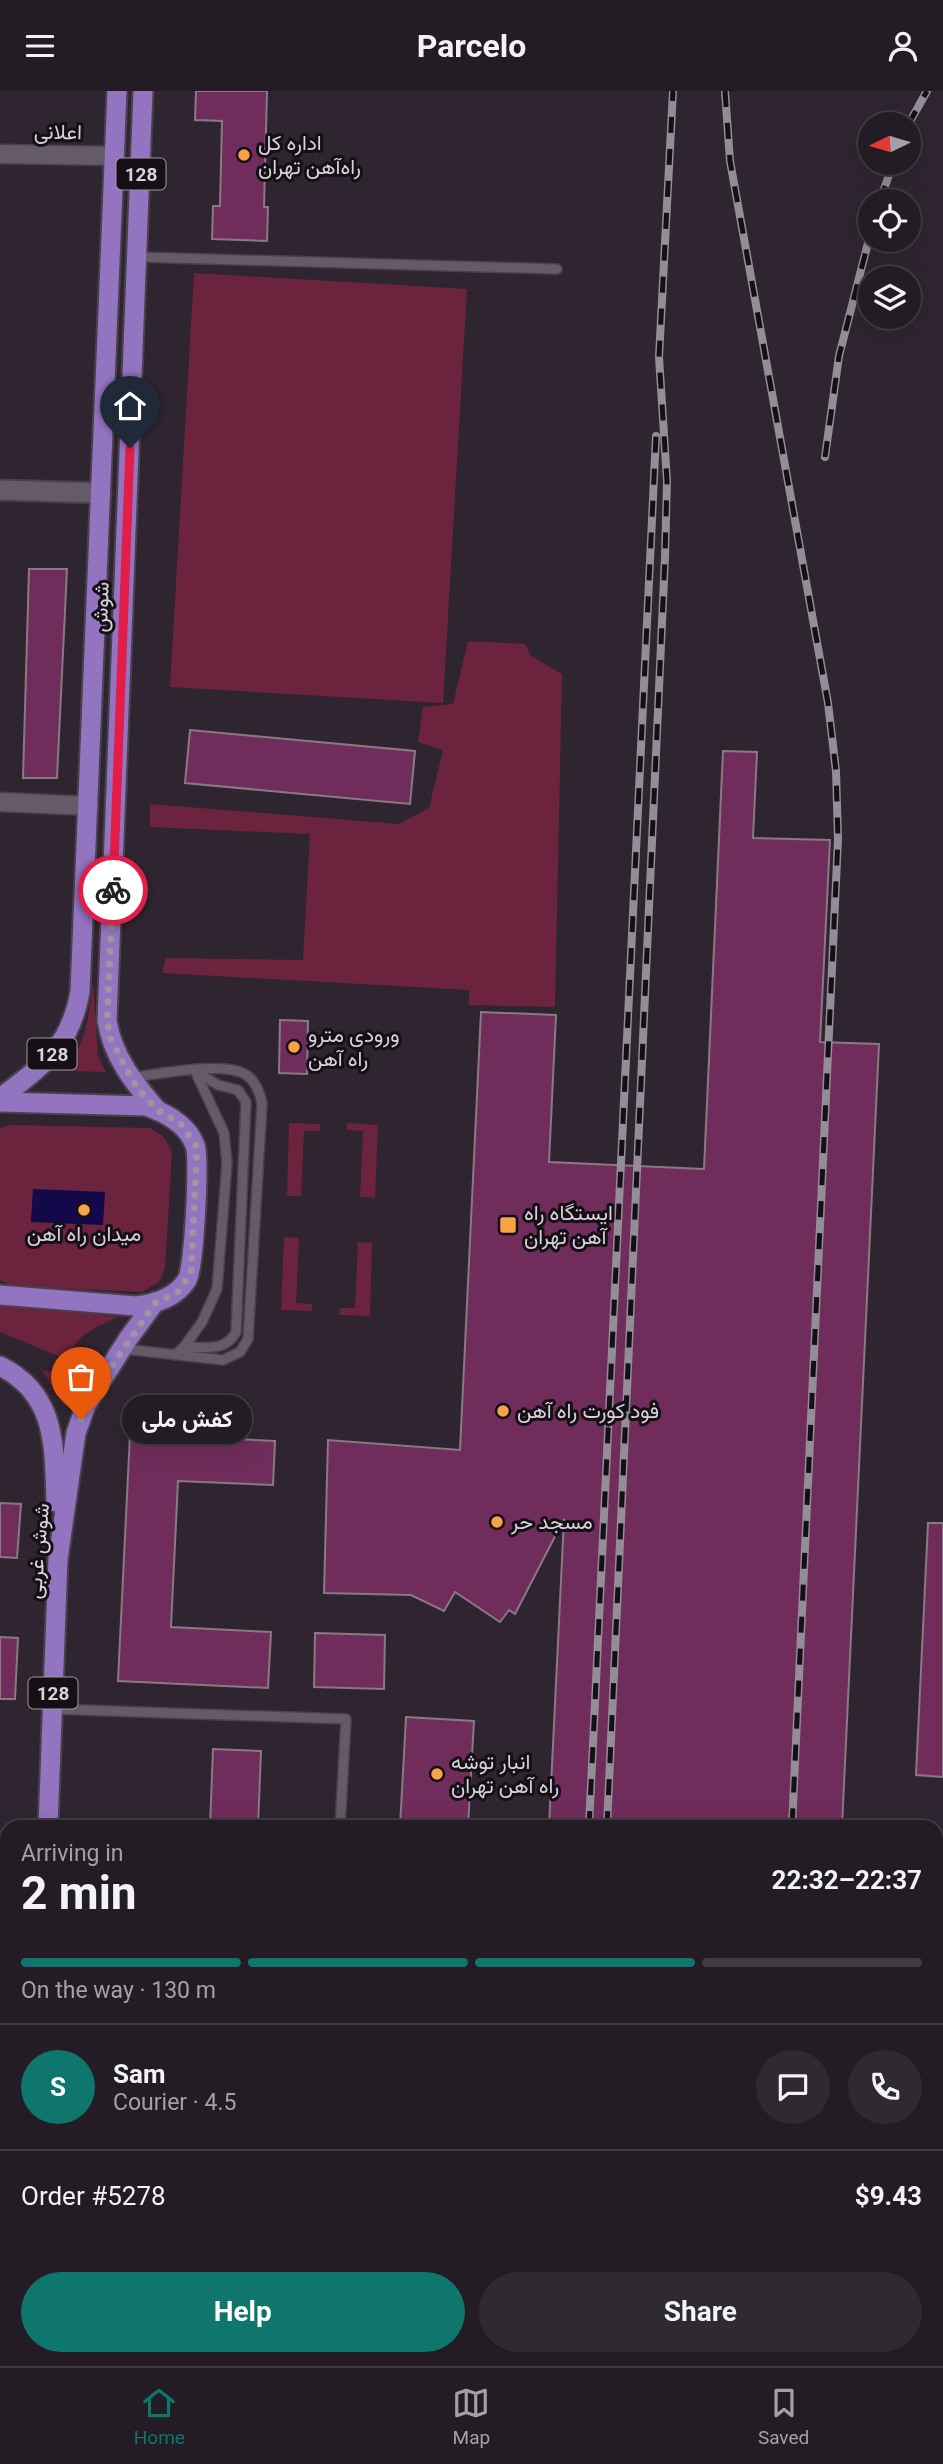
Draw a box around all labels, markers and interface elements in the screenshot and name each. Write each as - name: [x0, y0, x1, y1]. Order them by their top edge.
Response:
- icon: menu: [21, 27, 59, 65]
- text: Parcelo: [417, 27, 526, 65]
- icon: person: [884, 27, 922, 65]
- north arrow: [858, 112, 920, 175]
- map controls: [858, 112, 921, 329]
- street label: اعلانی: [34, 120, 82, 144]
- place label: اداره کل راه‌آهن تهران: [258, 131, 361, 180]
- marker: اداره کل راه‌آهن تهران: [236, 147, 252, 163]
- road number: 128: [116, 159, 166, 190]
- button: locate: [858, 189, 921, 252]
- button: layers: [858, 266, 921, 329]
- pin: [100, 376, 160, 448]
- icon: home: [111, 387, 149, 425]
- street label: شوش: [88, 581, 115, 633]
- courier: [78, 855, 148, 925]
- icon: bike: [94, 871, 132, 909]
- place label: ورودی مترو راه آهن: [308, 1023, 399, 1072]
- road number: 128: [28, 1039, 76, 1070]
- marker: ورودی مترو راه آهن: [286, 1039, 302, 1055]
- place label: ایستگاه راه آهن تهران: [524, 1201, 613, 1250]
- marker: میدان راه آهن: [76, 1202, 92, 1218]
- marker: ایستگاه راه آهن تهران: [498, 1215, 518, 1235]
- place label: میدان راه آهن: [27, 1222, 141, 1247]
- pin: [51, 1347, 111, 1419]
- icon: bag: [62, 1358, 100, 1396]
- callout: کفش ملی: [123, 1395, 252, 1443]
- place label: فود کورت راه آهن: [517, 1399, 659, 1424]
- marker: فود کورت راه آهن: [495, 1403, 511, 1419]
- text: کفش ملی: [141, 1406, 233, 1433]
- street label: شوش غربی: [22, 1502, 55, 1600]
- place label: مسجد حر: [510, 1510, 593, 1535]
- marker: مسجد حر: [489, 1514, 505, 1530]
- road number: 128: [28, 1677, 78, 1709]
- place label: انبار توشه راه آهن تهران: [451, 1750, 559, 1799]
- marker: انبار توشه راه آهن تهران: [429, 1766, 445, 1782]
- text: Arriving in: [21, 1840, 124, 1867]
- text: 22:32–22:37: [772, 1865, 922, 1895]
- text: 2 min: [21, 1866, 137, 1920]
- text: On the way · 130 m: [21, 1977, 216, 2004]
- button: chat: [756, 2050, 830, 2124]
- button: phone: [848, 2050, 922, 2124]
- text: Sam: [113, 2059, 165, 2089]
- text: S: [50, 2072, 66, 2102]
- text: Courier · 4.5: [113, 2089, 236, 2116]
- text: Order #5278: [21, 2181, 166, 2211]
- text: $9.43: [855, 2181, 922, 2211]
- button: Help: [21, 2272, 465, 2352]
- button: Share: [479, 2272, 922, 2352]
- tab: Home: [134, 2384, 185, 2449]
- tab: Map: [452, 2384, 490, 2449]
- tab: Saved: [758, 2384, 809, 2449]

